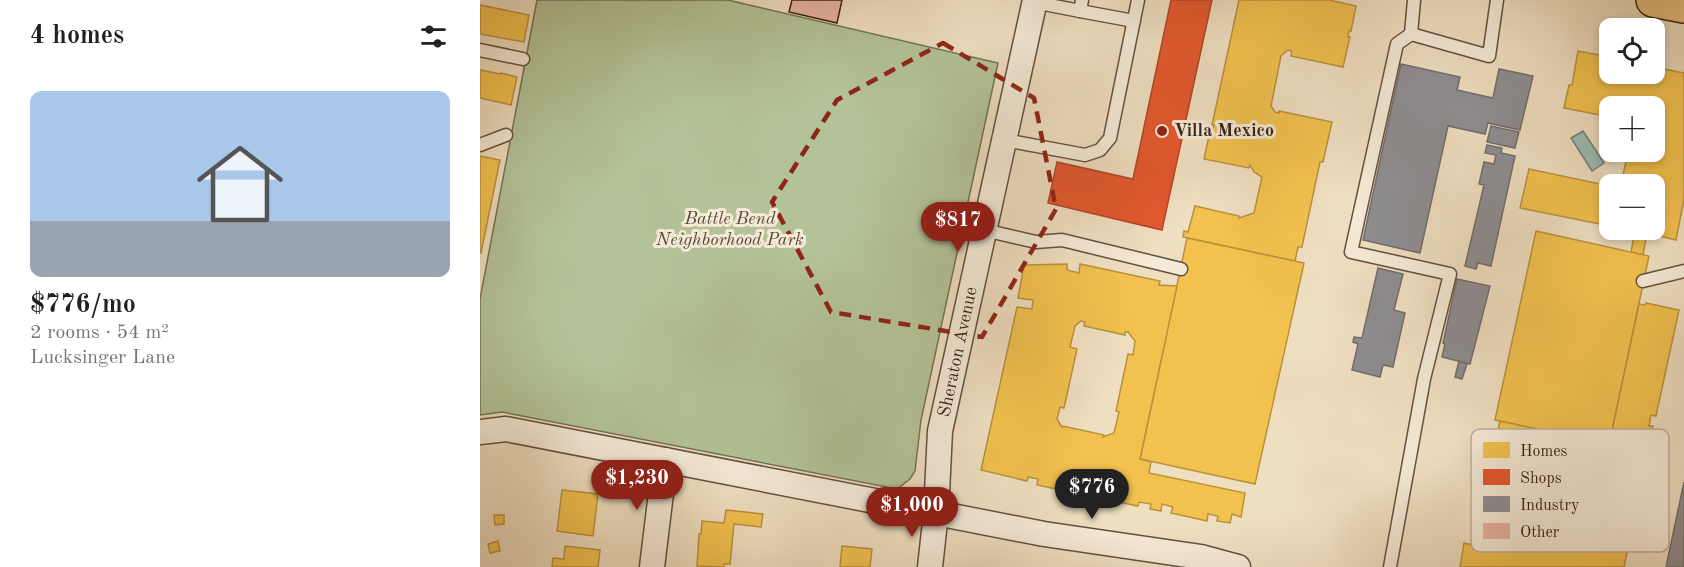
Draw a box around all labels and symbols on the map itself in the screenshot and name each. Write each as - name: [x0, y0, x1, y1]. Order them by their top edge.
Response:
- place label: Villa Mexico: [1174, 122, 1274, 140]
- marker: Villa Mexico: [1155, 124, 1169, 138]
- pin: $817: [922, 202, 994, 253]
- park label: Battle Bend Neighborhood Park: [655, 210, 804, 249]
- street label: Sheraton Avenue: [935, 285, 981, 419]
- legend: [1471, 429, 1669, 552]
- text: Homes: [1520, 444, 1568, 460]
- pin: $1,230: [588, 460, 686, 511]
- pin: $776: [1056, 469, 1128, 520]
- text: Shops: [1520, 471, 1562, 487]
- pin: $1,000: [863, 487, 961, 538]
- text: Industry: [1520, 498, 1580, 514]
- text: Other: [1520, 525, 1560, 541]

